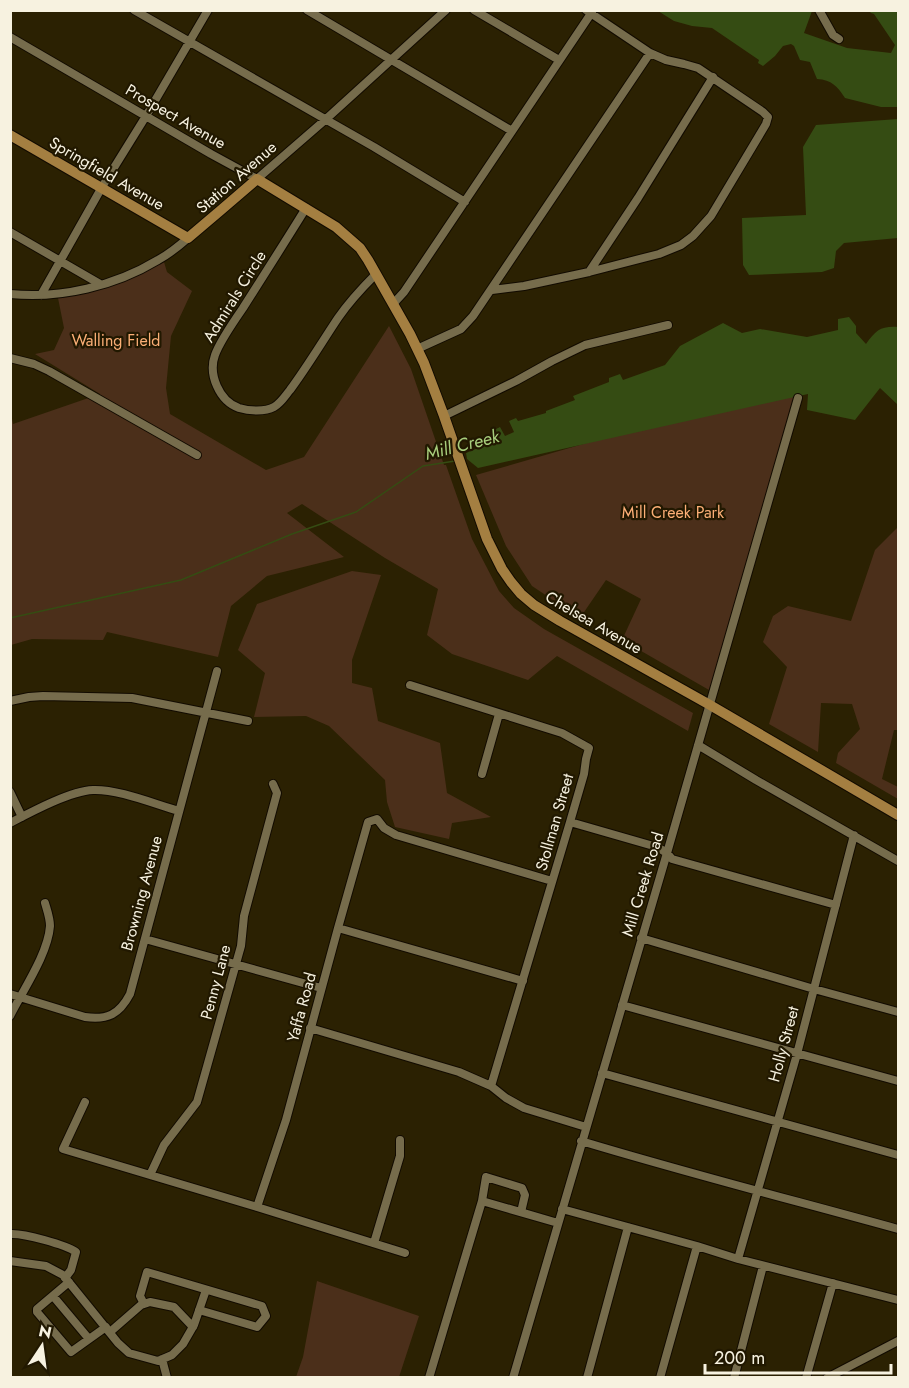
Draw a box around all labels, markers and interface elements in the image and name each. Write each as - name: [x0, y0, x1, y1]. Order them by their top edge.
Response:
- street label: Prospect Avenue: [121, 78, 230, 154]
- street label: Springfield Avenue: [45, 131, 169, 216]
- street label: Station Avenue: [191, 136, 282, 219]
- street label: Admirals Circle: [197, 246, 272, 347]
- park label: Walling Field: [72, 329, 160, 352]
- water label: Mill Creek: [422, 423, 503, 467]
- park label: Mill Creek Park: [622, 501, 725, 524]
- street label: Chelsea Avenue: [541, 585, 646, 659]
- street label: Stollman Street: [530, 771, 579, 873]
- street label: Mill Creek Road: [616, 829, 669, 939]
- street label: Browning Avenue: [115, 833, 168, 953]
- street label: Penny Lane: [194, 942, 237, 1022]
- street label: Yaffa Road: [281, 970, 322, 1045]
- street label: Holly Street: [762, 1004, 805, 1085]
- north arrow: [12, 1316, 72, 1376]
- text: N: [36, 1319, 54, 1345]
- scale bar: [705, 1337, 891, 1375]
- text: 200 m: [714, 1345, 765, 1371]

